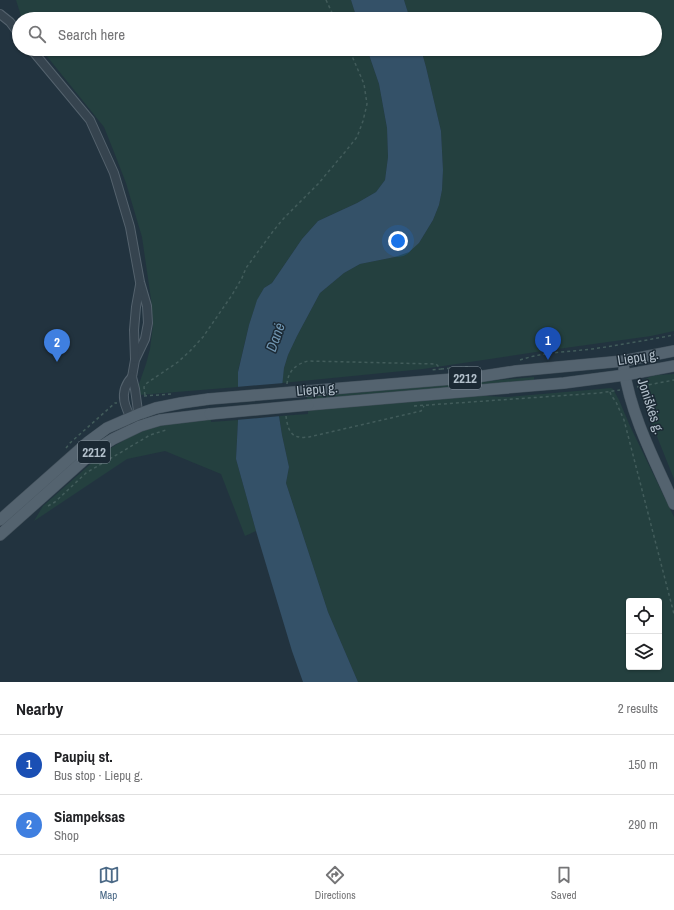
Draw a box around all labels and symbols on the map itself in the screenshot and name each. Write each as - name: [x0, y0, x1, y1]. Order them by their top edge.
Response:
- your location: [388, 231, 408, 251]
- water label: Danė: [260, 319, 290, 354]
- pin: 1: [535, 327, 561, 360]
- pin: 2: [44, 329, 70, 362]
- street label: Liepų g.: [616, 345, 660, 369]
- road number: 2212: [449, 367, 481, 389]
- street label: Joniškės g.: [633, 376, 669, 436]
- street label: Liepų g.: [296, 378, 338, 400]
- road number: 2212: [78, 441, 110, 463]

